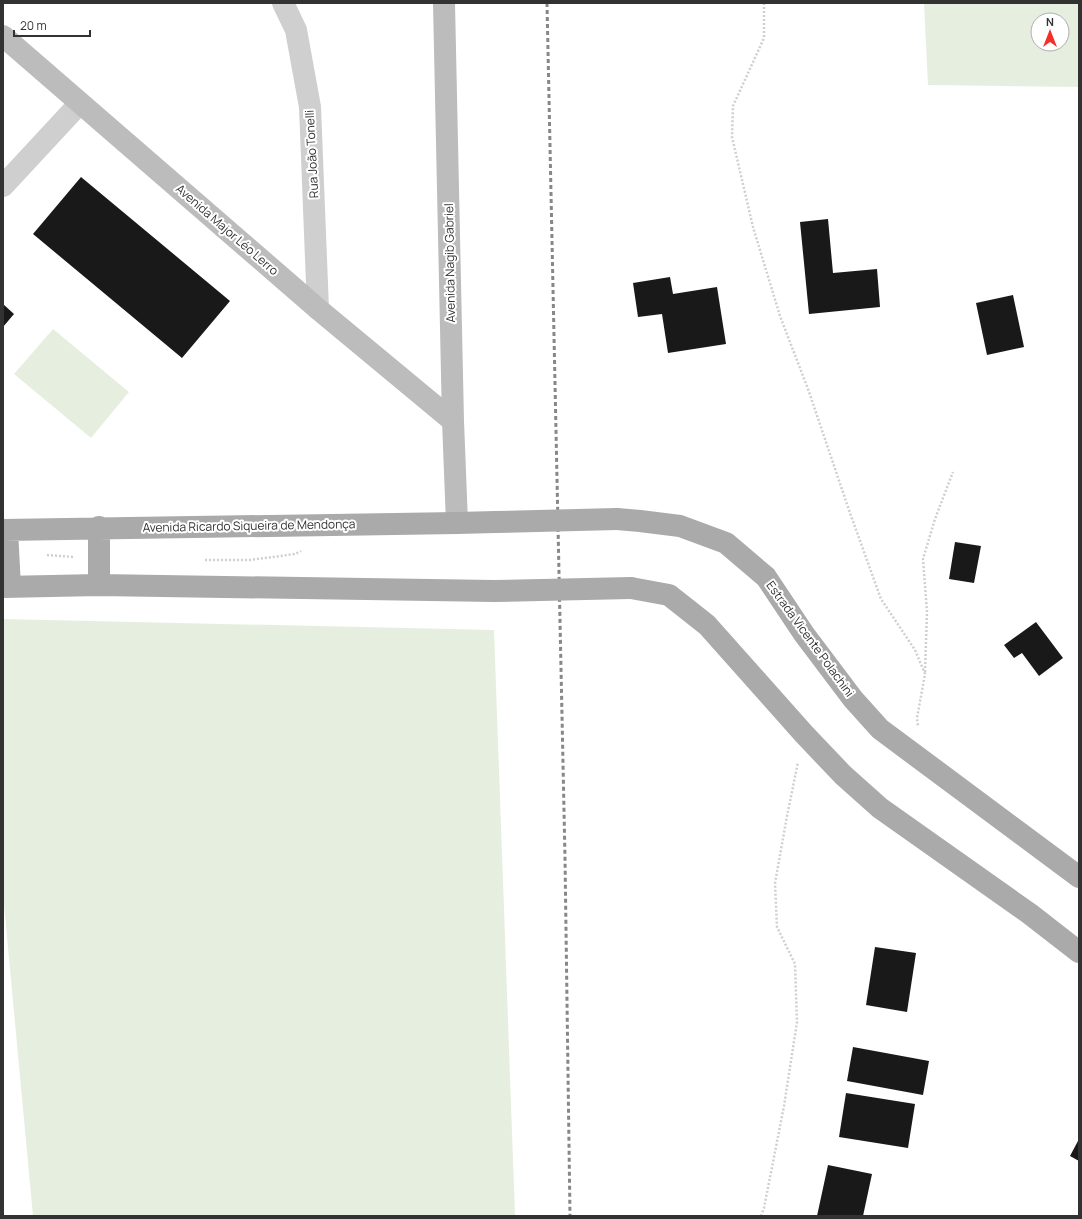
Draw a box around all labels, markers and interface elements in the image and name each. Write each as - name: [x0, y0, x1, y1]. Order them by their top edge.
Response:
- scale bar: [14, 12, 90, 38]
- north arrow: [1030, 12, 1070, 52]
- text: N: [1046, 14, 1054, 29]
- text: 20 m: [20, 17, 47, 34]
- street label: Rua João Tonelli: [301, 109, 322, 199]
- street label: Avenida Major Léo Lerro: [172, 180, 282, 279]
- street label: Avenida Nagib Gabriel: [440, 203, 459, 323]
- street label: Avenida Ricardo Siqueira de Mendonça: [142, 515, 356, 536]
- street label: Estrada Vicente Polachini: [763, 577, 858, 700]

